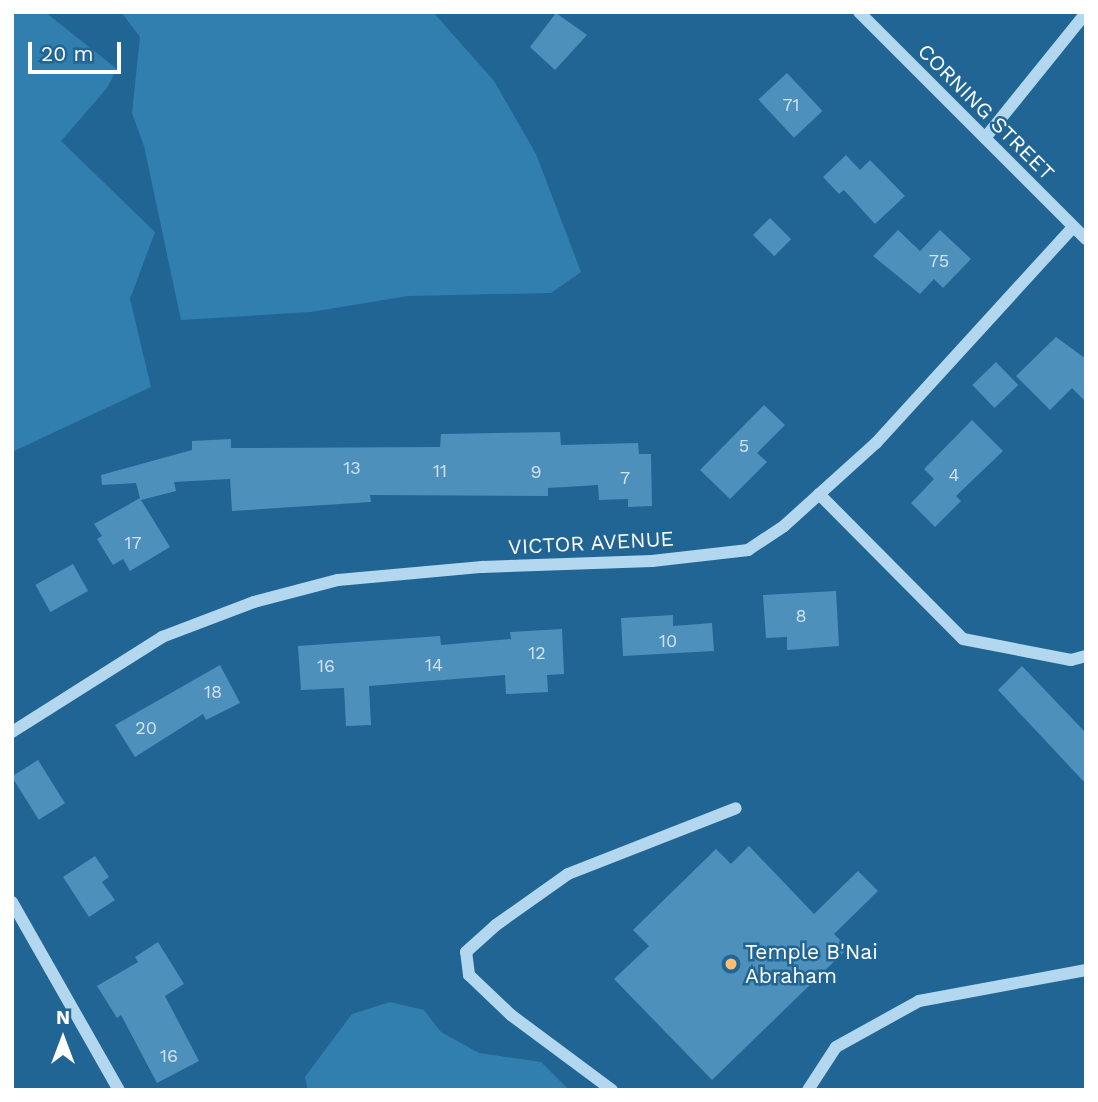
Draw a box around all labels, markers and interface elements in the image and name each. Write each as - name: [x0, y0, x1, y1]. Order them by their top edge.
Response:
- scale bar: [32, 28, 124, 72]
- street label: CORNING STREET: [913, 39, 1059, 185]
- text: 20 m: [41, 41, 93, 66]
- house number: 71: [782, 94, 800, 116]
- house number: 75: [929, 250, 949, 272]
- house number: 5: [739, 435, 749, 457]
- house number: 13: [343, 457, 361, 479]
- house number: 11: [433, 460, 447, 482]
- house number: 9: [530, 461, 542, 483]
- house number: 4: [949, 464, 959, 486]
- house number: 7: [620, 467, 630, 489]
- street label: VICTOR AVENUE: [507, 526, 675, 560]
- house number: 17: [124, 532, 142, 554]
- house number: 8: [795, 605, 807, 627]
- house number: 10: [659, 630, 677, 652]
- house number: 12: [528, 642, 546, 664]
- house number: 14: [425, 654, 443, 676]
- house number: 16: [317, 655, 335, 677]
- house number: 18: [204, 681, 222, 703]
- house number: 20: [135, 717, 157, 739]
- place label: Temple B'Nai Abraham: [745, 939, 878, 989]
- marker: Temple B'Nai Abraham: [723, 956, 739, 972]
- north arrow: [28, 1004, 98, 1074]
- text: N: [56, 1006, 70, 1029]
- house number: 16: [160, 1045, 178, 1067]

